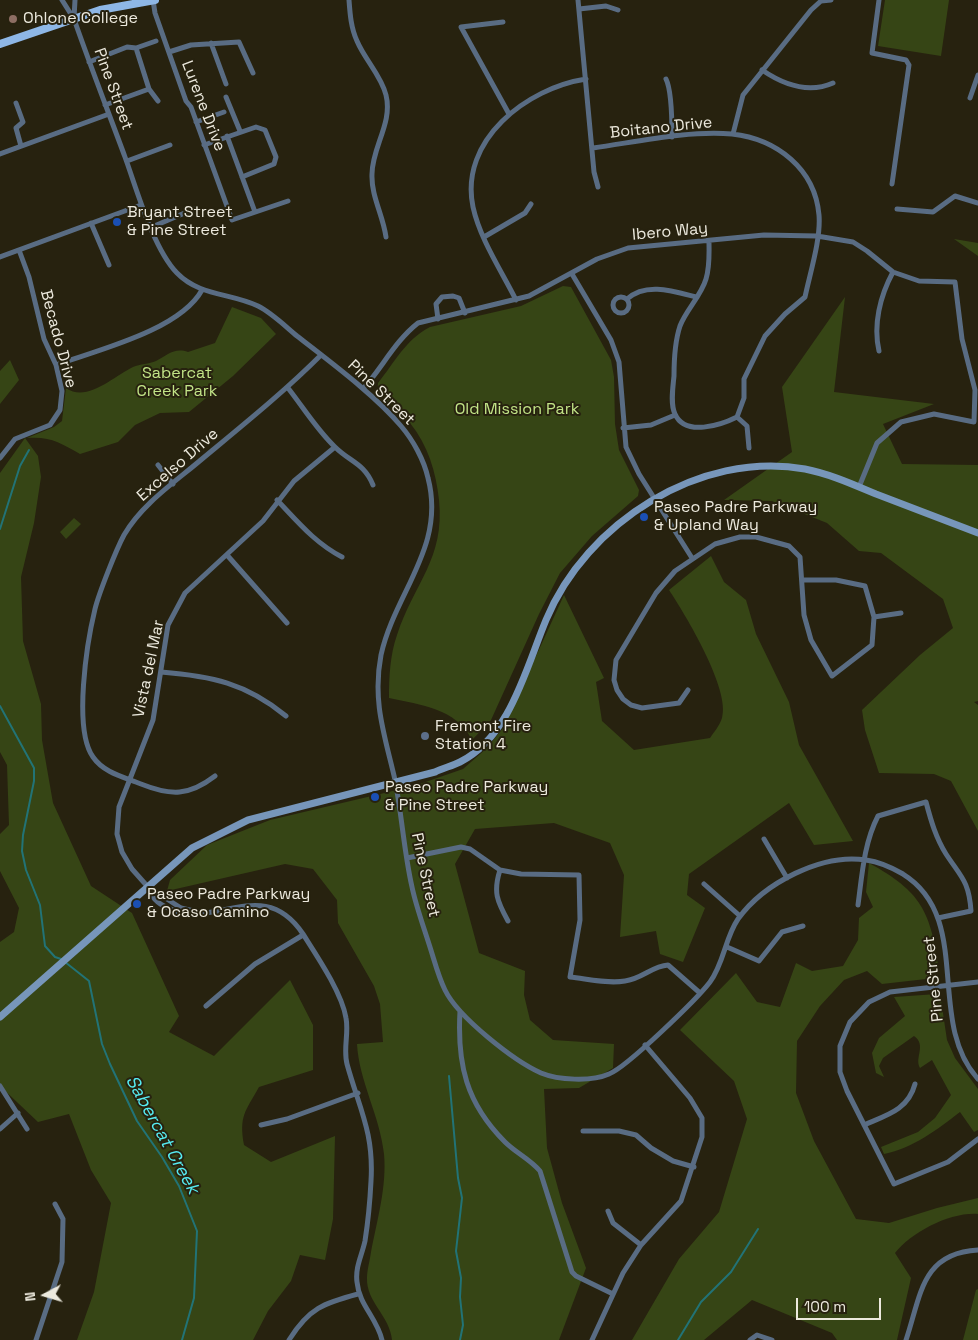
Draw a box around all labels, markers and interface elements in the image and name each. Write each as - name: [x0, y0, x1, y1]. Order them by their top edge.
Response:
- place label: Ohlone College: [23, 9, 138, 29]
- marker: Ohlone College: [7, 13, 19, 25]
- street label: Pine Street: [89, 45, 137, 133]
- street label: Lurene Drive: [177, 58, 229, 154]
- street label: Boitano Drive: [609, 113, 713, 143]
- place label: Bryant Street & Pine Street: [127, 203, 233, 241]
- marker: Bryant Street & Pine Street: [111, 216, 123, 228]
- street label: Ibero Way: [631, 219, 709, 245]
- street label: Becado Drive: [36, 288, 80, 390]
- street label: Pine Street: [343, 356, 419, 430]
- park label: Sabercat Creek Park: [137, 364, 217, 402]
- park label: Old Mission Park: [455, 400, 579, 420]
- street label: Excelso Drive: [133, 424, 223, 506]
- place label: Paseo Padre Parkway & Upland Way: [654, 498, 817, 536]
- marker: Paseo Padre Parkway & Upland Way: [638, 511, 650, 523]
- street label: Vista del Mar: [129, 618, 169, 720]
- place label: Fremont Fire Station 4: [435, 717, 531, 755]
- marker: Fremont Fire Station 4: [419, 730, 431, 742]
- place label: Paseo Padre Parkway & Pine Street: [385, 778, 548, 816]
- marker: Paseo Padre Parkway & Pine Street: [369, 791, 381, 803]
- street label: Pine Street: [407, 831, 443, 919]
- place label: Paseo Padre Parkway & Ocaso Camino: [147, 885, 310, 923]
- marker: Paseo Padre Parkway & Ocaso Camino: [131, 898, 143, 910]
- street label: Pine Street: [920, 935, 948, 1023]
- water label: Sabercat Creek: [120, 1072, 204, 1198]
- north arrow: [20, 1270, 70, 1320]
- scale bar: [798, 1288, 883, 1320]
- text: N: [21, 1291, 40, 1302]
- text: 100 m: [804, 1297, 846, 1316]

